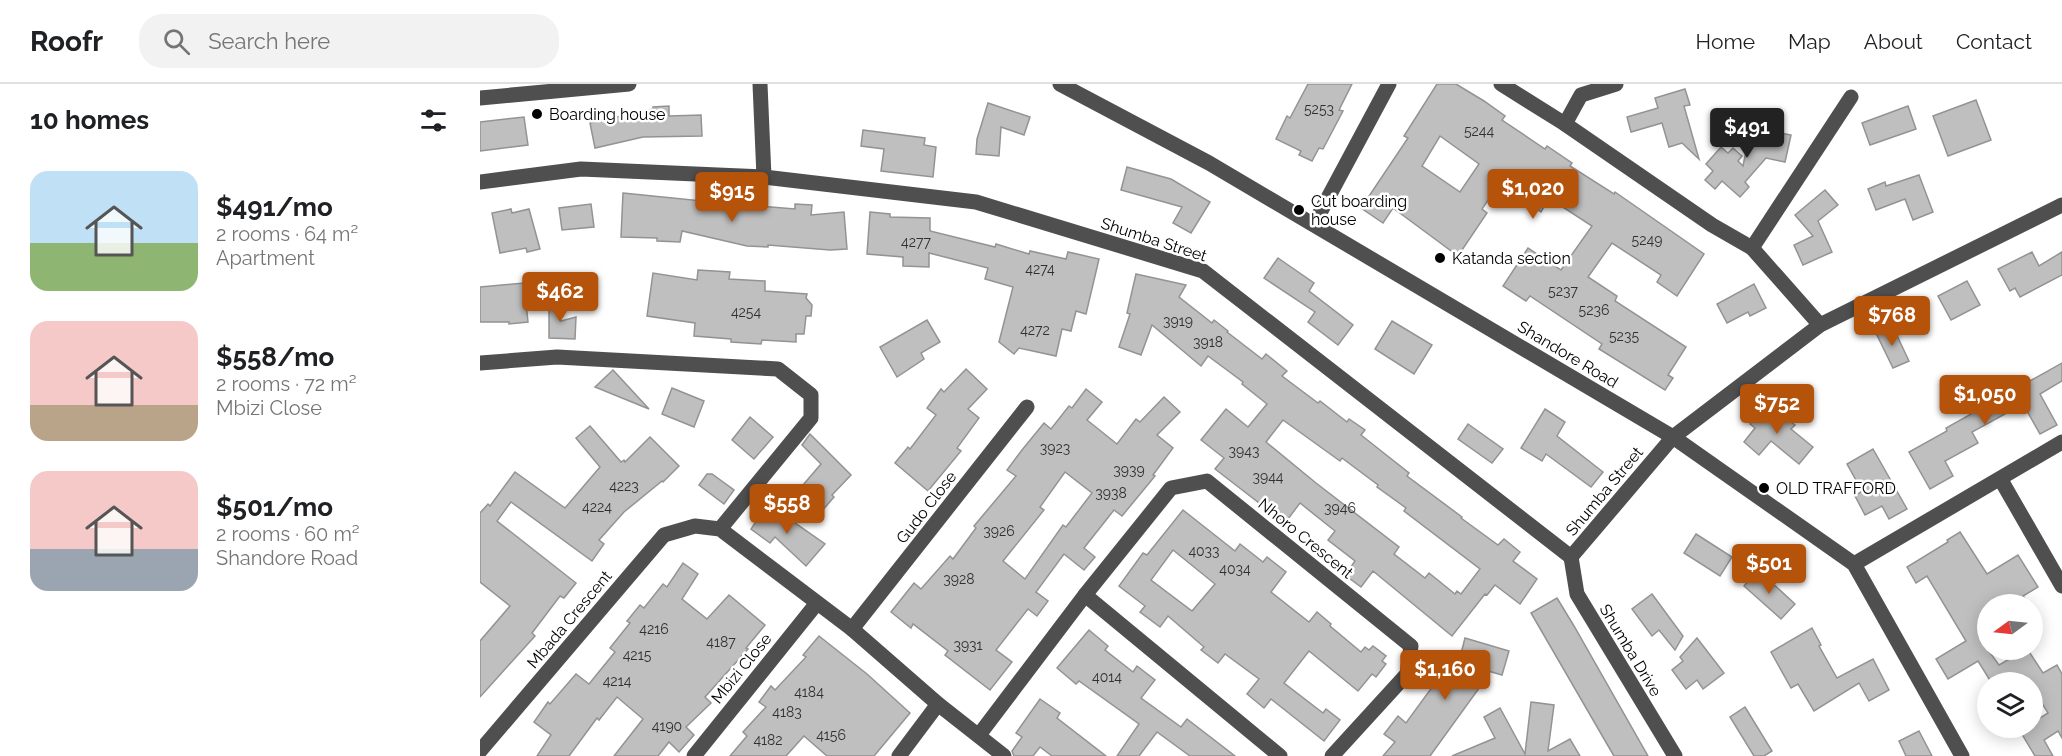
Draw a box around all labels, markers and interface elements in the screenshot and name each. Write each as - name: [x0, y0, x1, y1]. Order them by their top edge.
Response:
- search box: [139, 14, 559, 68]
- text: Roofr: [30, 25, 103, 58]
- icon: search: [160, 25, 193, 58]
- text: Search here: [208, 28, 330, 54]
- text: Home: [1696, 29, 1755, 54]
- text: Map: [1788, 29, 1831, 54]
- text: About: [1864, 29, 1923, 54]
- text: Contact: [1956, 29, 2032, 54]
- house number: 5253: [1304, 101, 1334, 117]
- icon: filters: [417, 104, 450, 137]
- text: 10 homes: [30, 105, 149, 135]
- place label: Boarding house: [549, 105, 666, 124]
- marker: Boarding house: [530, 107, 544, 121]
- pin: $491: [1711, 108, 1783, 159]
- text: $491: [1724, 115, 1770, 139]
- house number: 5244: [1464, 123, 1494, 139]
- pin: $1,020: [1484, 169, 1582, 220]
- pin: $915: [696, 172, 768, 223]
- text: $1,020: [1501, 176, 1565, 200]
- text: $915: [709, 179, 755, 203]
- text: $491/mo: [216, 192, 333, 222]
- place label: Cut boarding house: [1311, 192, 1407, 229]
- icon: home: [78, 195, 150, 267]
- marker: Cut boarding house: [1292, 203, 1306, 217]
- street label: Shumba Street: [1098, 213, 1210, 266]
- text: 2 rooms · 64 m²: [216, 222, 358, 246]
- house number: 5249: [1632, 232, 1662, 248]
- house number: 4277: [901, 234, 931, 250]
- text: Apartment: [216, 246, 315, 270]
- place label: Katanda section: [1452, 249, 1571, 268]
- marker: Katanda section: [1433, 251, 1447, 265]
- house number: 4274: [1025, 261, 1055, 277]
- pin: $462: [524, 272, 596, 323]
- text: $462: [536, 279, 584, 303]
- house number: 5237: [1548, 283, 1578, 299]
- pin: $768: [1856, 296, 1928, 347]
- house number: 5236: [1579, 302, 1609, 318]
- text: $768: [1868, 303, 1916, 327]
- house number: 4254: [731, 304, 761, 320]
- house number: 3919: [1163, 313, 1193, 329]
- street label: Shandore Road: [1514, 317, 1621, 392]
- house number: 4272: [1020, 322, 1050, 338]
- house number: 5235: [1609, 328, 1639, 344]
- house number: 3918: [1193, 334, 1223, 350]
- text: $558/mo: [216, 342, 334, 372]
- icon: home: [78, 345, 150, 417]
- text: 2 rooms · 72 m²: [216, 372, 356, 396]
- pin: $1,050: [1936, 375, 2034, 426]
- text: $1,050: [1954, 382, 2016, 406]
- pin: $752: [1741, 384, 1813, 435]
- text: $752: [1754, 391, 1800, 415]
- text: Mbizi Close: [216, 396, 322, 420]
- house number: 3923: [1040, 440, 1070, 456]
- street label: Shumba Street: [1562, 442, 1648, 540]
- house number: 3943: [1229, 443, 1259, 459]
- house number: 3939: [1113, 462, 1145, 478]
- street label: Gudo Close: [892, 467, 961, 547]
- house number: 3944: [1253, 469, 1284, 485]
- house number: 4223: [609, 478, 639, 494]
- place label: OLD TRAFFORD: [1776, 479, 1896, 498]
- marker: OLD TRAFFORD: [1757, 481, 1771, 495]
- pin: $558: [751, 484, 823, 535]
- house number: 3938: [1095, 485, 1127, 501]
- text: $558: [764, 491, 810, 515]
- text: $501/mo: [216, 492, 333, 522]
- street label: Nhoro Crescent: [1255, 494, 1357, 583]
- icon: home: [78, 495, 150, 567]
- house number: 4224: [582, 499, 612, 515]
- house number: 3946: [1324, 500, 1356, 516]
- text: 2 rooms · 60 m²: [216, 522, 360, 546]
- house number: 3926: [983, 523, 1015, 539]
- house number: 4033: [1188, 543, 1220, 559]
- pin: $501: [1733, 544, 1805, 595]
- text: Shandore Road: [216, 546, 358, 570]
- text: $501: [1746, 551, 1792, 575]
- house number: 4034: [1219, 561, 1251, 577]
- street label: Mbada Crescent: [523, 566, 616, 672]
- house number: 3928: [943, 571, 975, 587]
- north arrow: [1977, 594, 2043, 660]
- map controls: [1977, 594, 2043, 738]
- street label: Shumba Drive: [1596, 601, 1666, 700]
- house number: 4216: [639, 621, 669, 637]
- street label: Mbizi Close: [707, 629, 775, 707]
- house number: 4187: [706, 634, 736, 650]
- house number: 3931: [953, 637, 983, 653]
- house number: 4215: [623, 647, 652, 663]
- pin: $1,160: [1396, 650, 1494, 701]
- text: $1,160: [1414, 657, 1476, 681]
- house number: 4014: [1092, 669, 1122, 685]
- button: layers: [1977, 672, 2043, 738]
- house number: 4214: [603, 673, 632, 689]
- house number: 4184: [794, 684, 824, 700]
- house number: 4183: [772, 704, 802, 720]
- house number: 4190: [652, 718, 682, 734]
- house number: 4156: [816, 727, 846, 743]
- house number: 4182: [753, 732, 783, 748]

